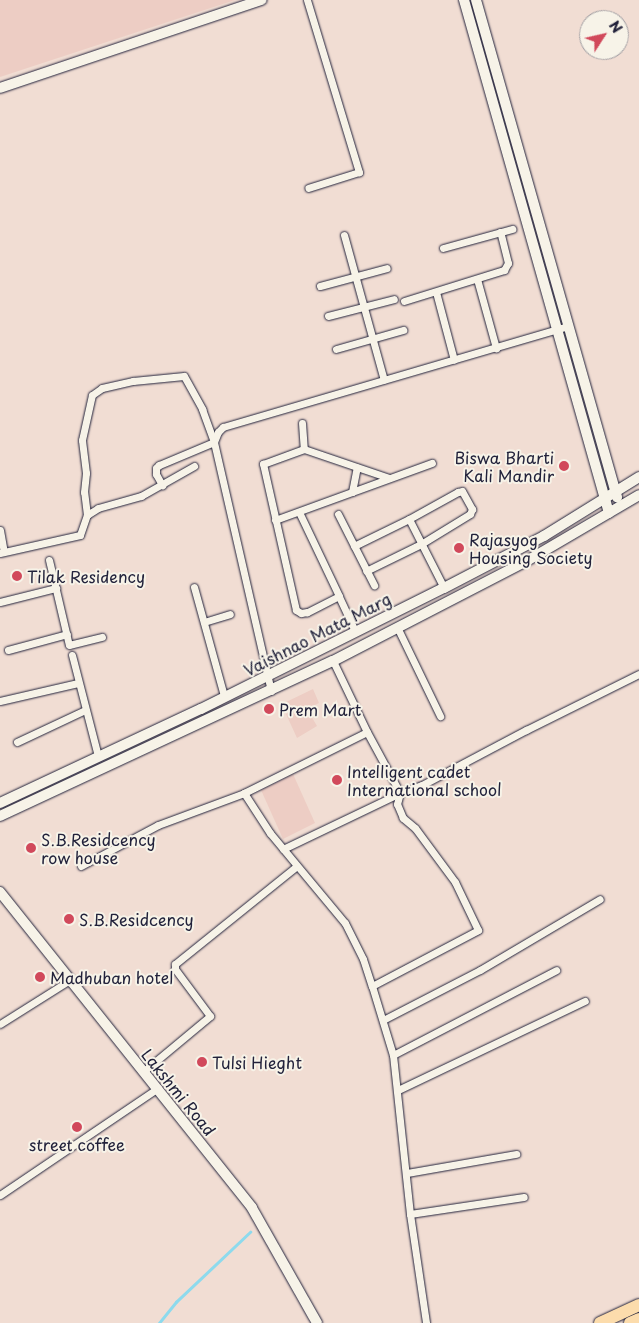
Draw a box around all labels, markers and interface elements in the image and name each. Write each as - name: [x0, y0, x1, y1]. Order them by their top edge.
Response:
- north arrow: [579, 10, 629, 60]
- text: N: [604, 16, 628, 37]
- place label: Biswa Bharti Kali Mandir: [455, 447, 554, 485]
- marker: Biswa Bharti Kali Mandir: [558, 460, 570, 472]
- place label: Rajasyog Housing Society: [469, 529, 592, 567]
- marker: Rajasyog Housing Society: [453, 542, 465, 554]
- place label: Tilak Residency: [27, 566, 147, 586]
- marker: Tilak Residency: [11, 570, 23, 582]
- street label: Vaishnao Mata Marg: [240, 589, 394, 679]
- place label: Prem Mart: [279, 699, 362, 719]
- marker: Prem Mart: [263, 703, 275, 715]
- place label: Intelligent cadet International school: [347, 761, 502, 799]
- marker: Intelligent cadet International school: [331, 774, 343, 786]
- place label: S.B.Residcency row house: [41, 829, 156, 867]
- marker: S.B.Residcency row house: [25, 842, 37, 854]
- place label: S.B.Residcency: [79, 909, 194, 929]
- marker: S.B.Residcency: [63, 913, 75, 925]
- place label: Madhuban hotel: [50, 967, 174, 987]
- marker: Madhuban hotel: [34, 971, 46, 983]
- street label: Lakshmi Road: [138, 1044, 220, 1140]
- place label: Tulsi Hieght: [212, 1052, 303, 1072]
- marker: Tulsi Hieght: [196, 1056, 208, 1068]
- marker: street coffee: [71, 1121, 83, 1133]
- place label: street coffee: [28, 1134, 126, 1154]

